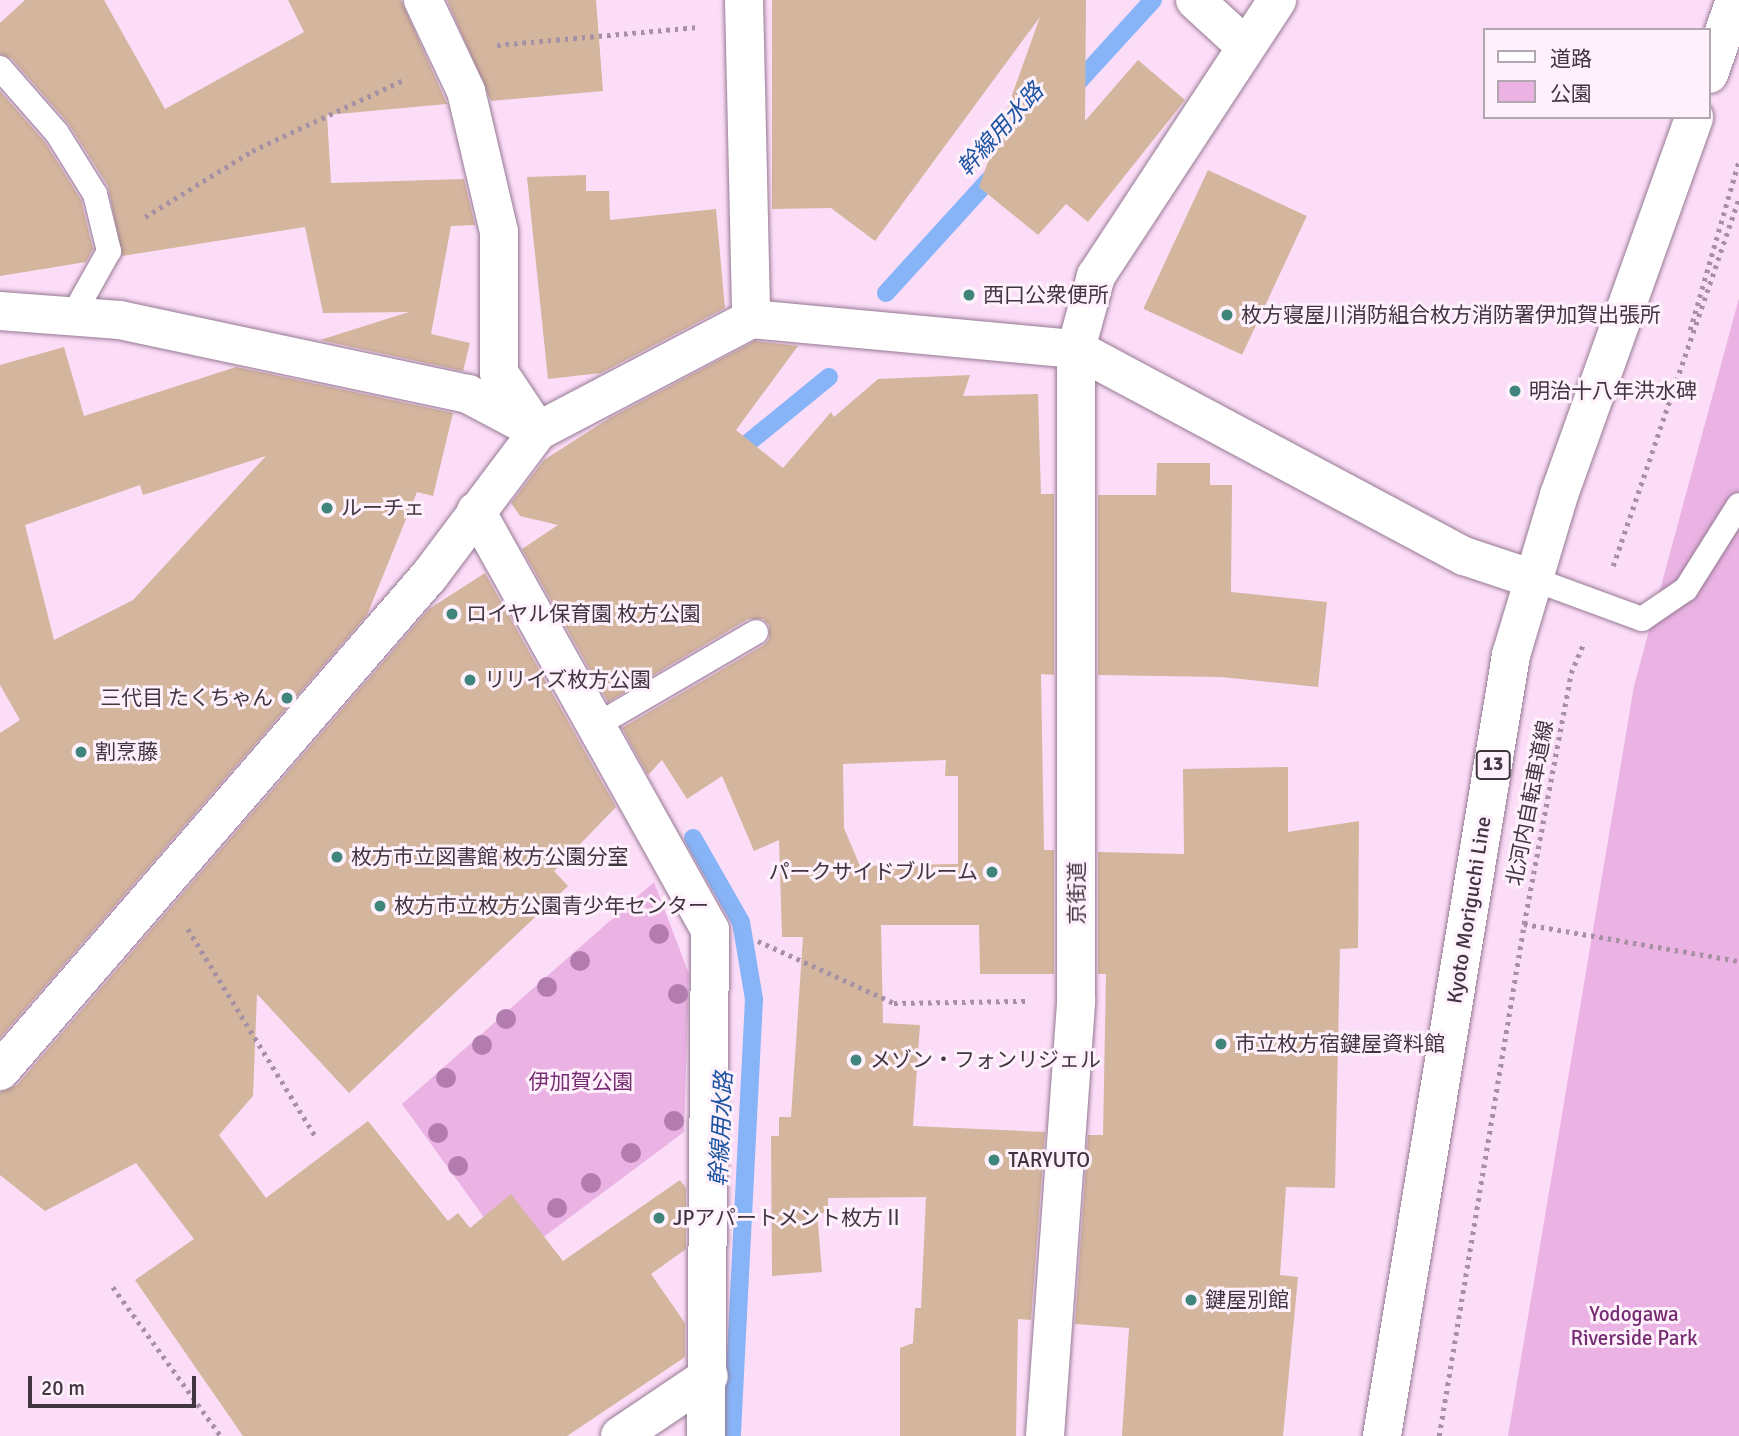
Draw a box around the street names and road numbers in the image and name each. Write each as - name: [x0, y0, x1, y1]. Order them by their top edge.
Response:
- street label: 北河内自転車道線: [1502, 718, 1558, 888]
- road number: 13: [1476, 750, 1510, 780]
- street label: Kyoto Moriguchi Line: [1442, 815, 1496, 1005]
- street label: 京街道: [1064, 862, 1090, 924]

